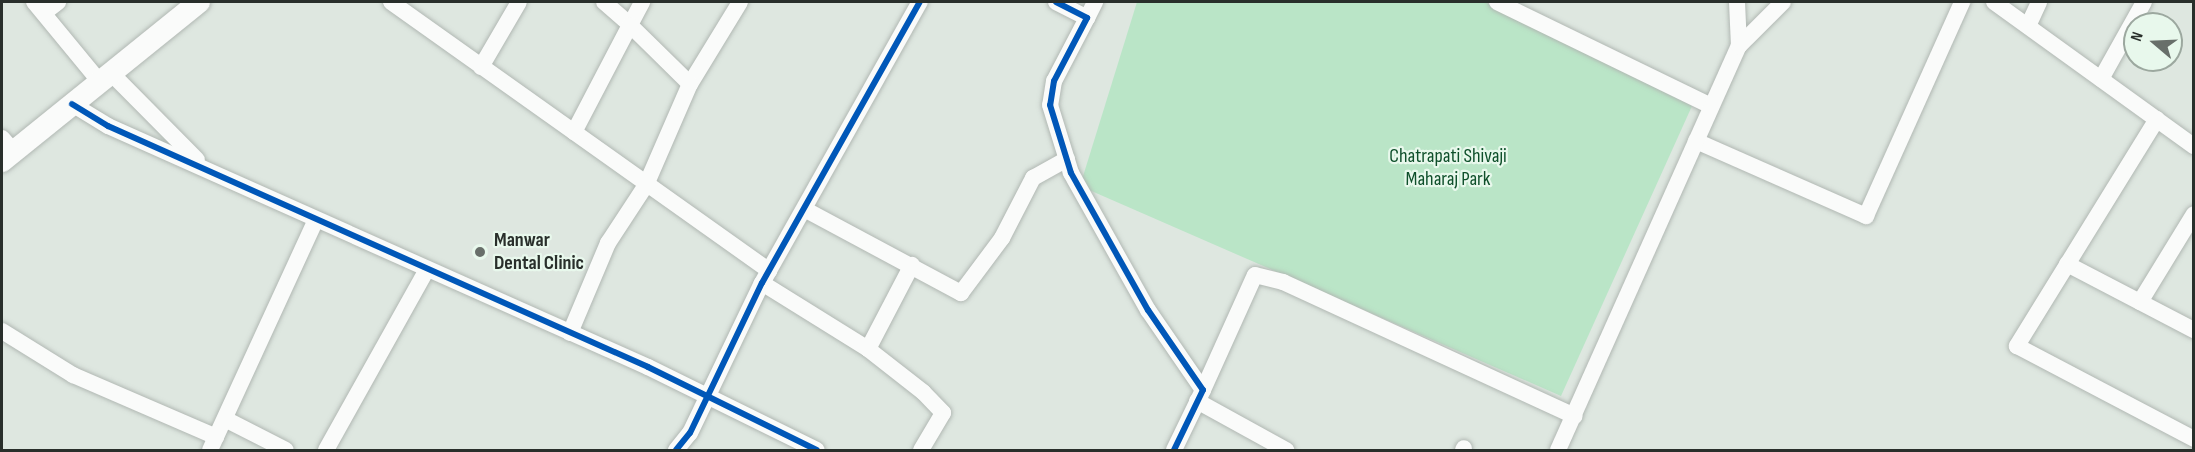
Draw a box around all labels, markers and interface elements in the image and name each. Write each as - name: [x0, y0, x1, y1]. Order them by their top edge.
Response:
- north arrow: [2123, 12, 2183, 72]
- text: N: [2127, 30, 2148, 44]
- park label: Chatrapati Shivaji Maharaj Park: [1389, 144, 1507, 191]
- place label: Manwar Dental Clinic: [494, 228, 584, 275]
- marker: Manwar Dental Clinic: [471, 243, 489, 261]

